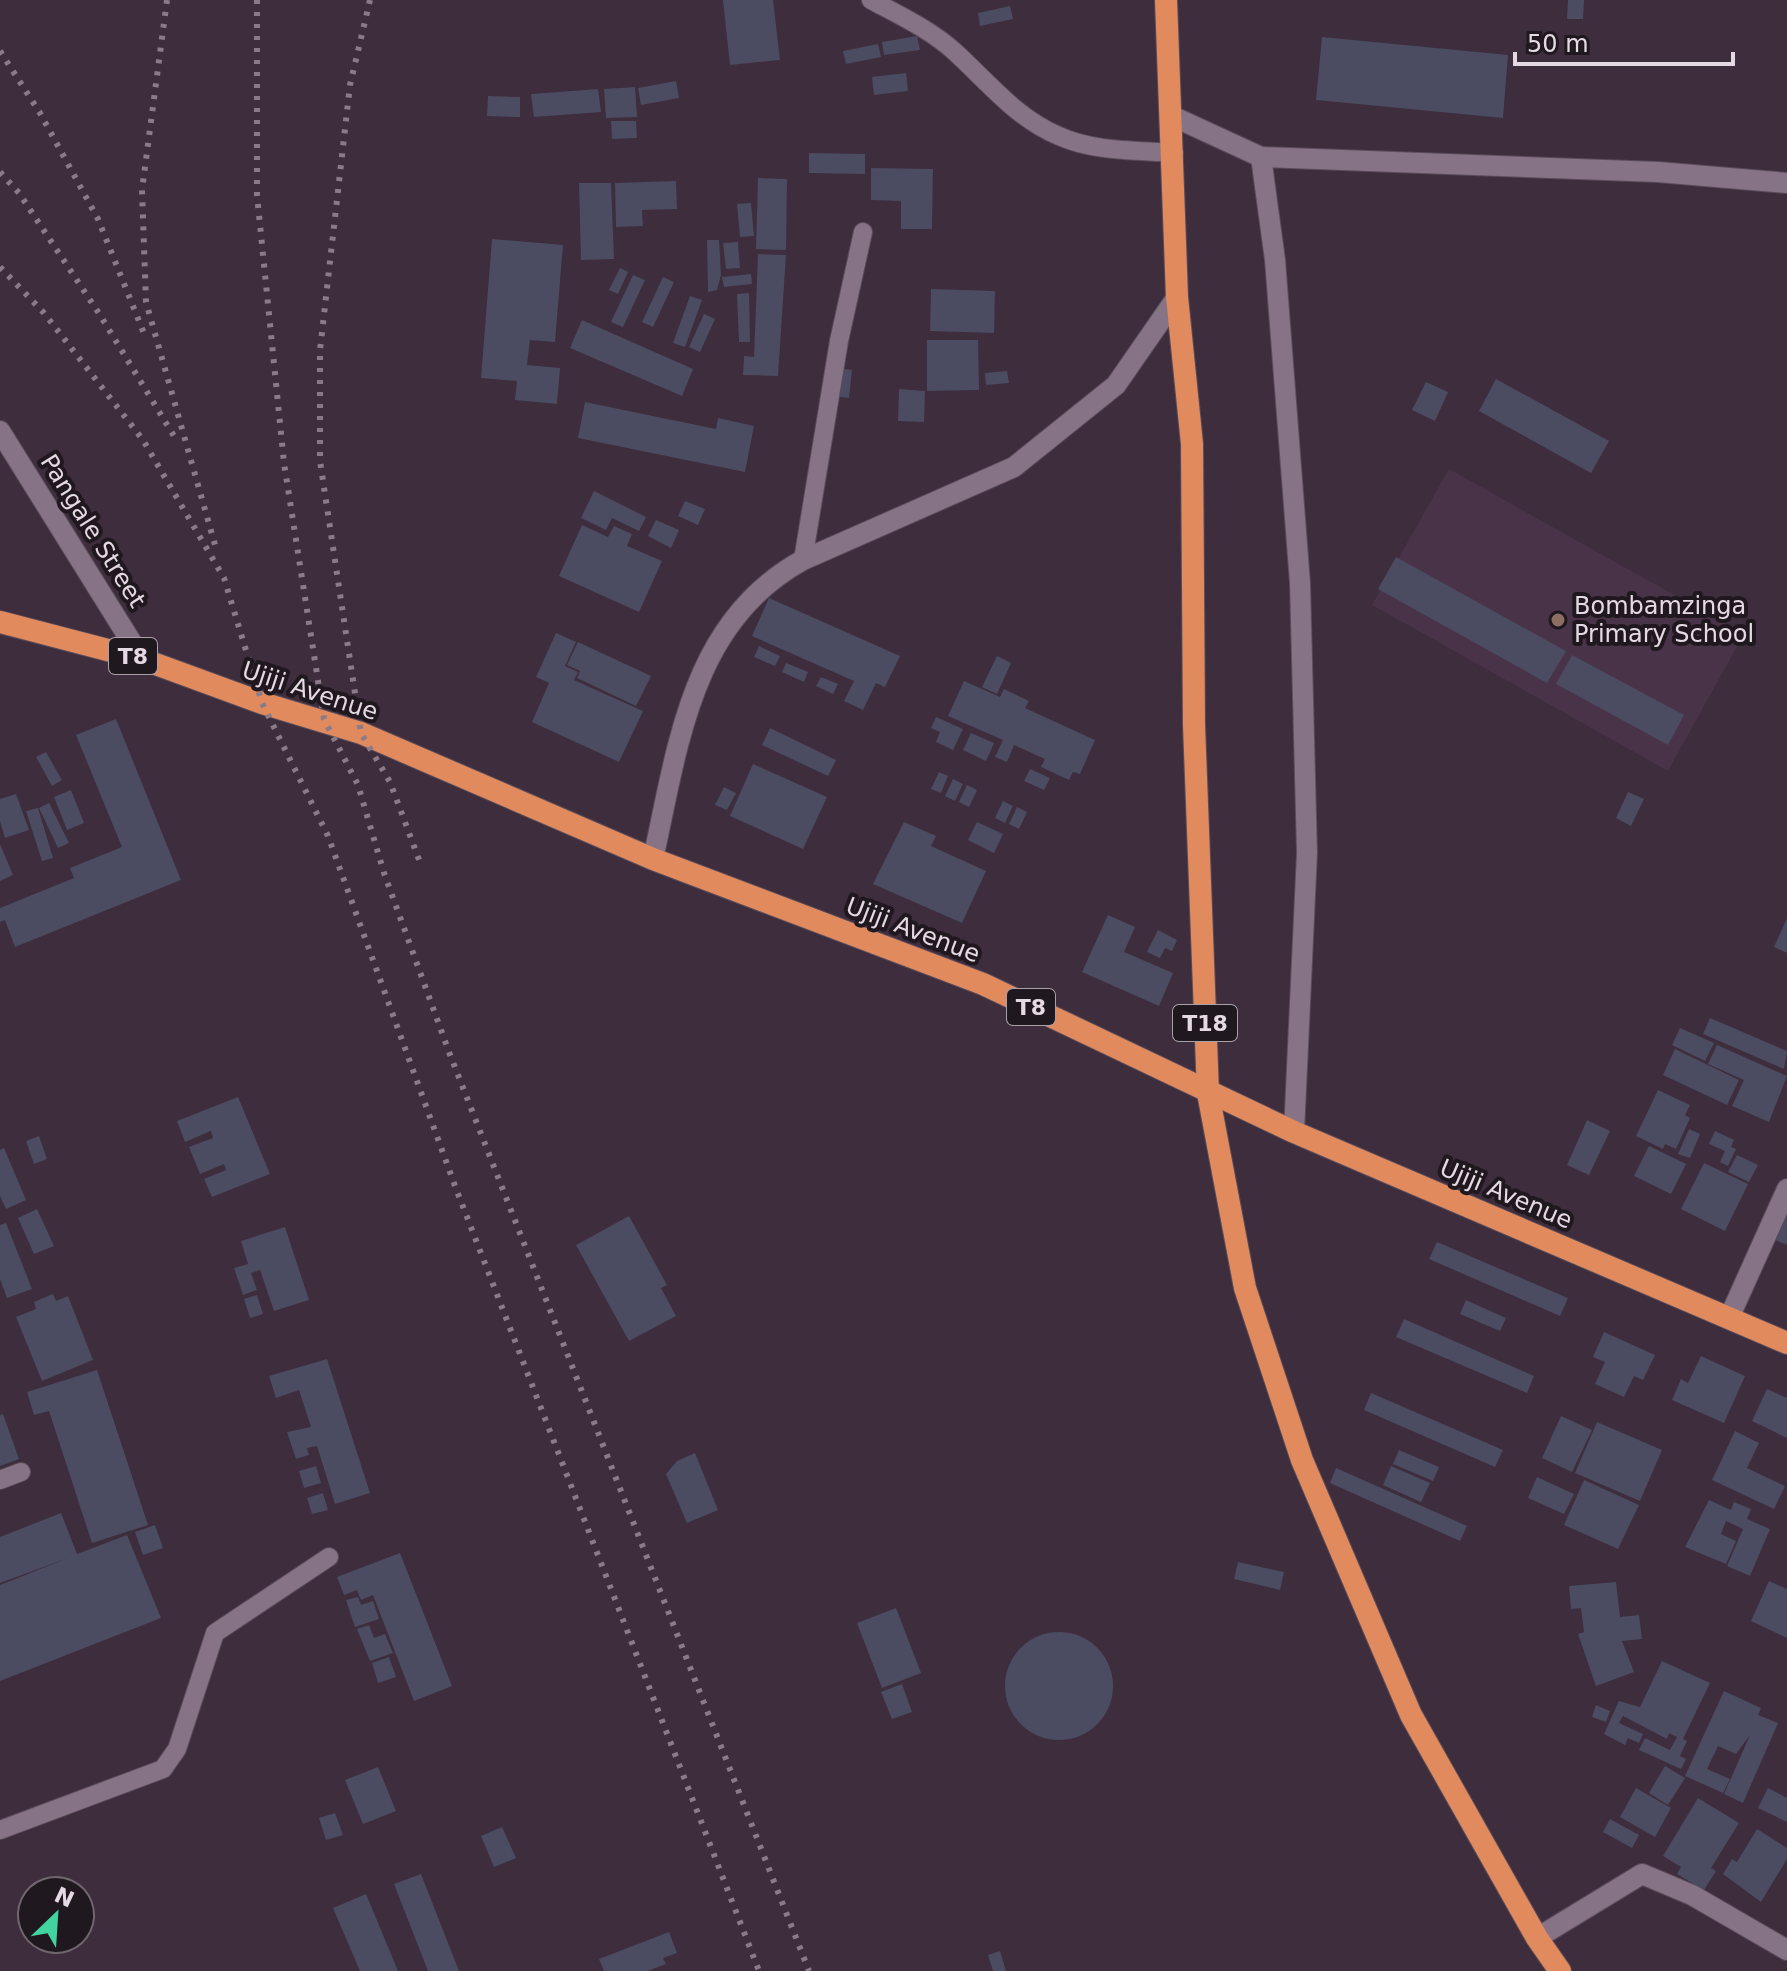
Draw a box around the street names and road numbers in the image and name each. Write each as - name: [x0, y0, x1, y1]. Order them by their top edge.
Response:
- street label: Pangale Street: [35, 449, 151, 613]
- road number: T8: [109, 638, 157, 674]
- street label: Ujiji Avenue: [239, 656, 381, 726]
- street label: Ujiji Avenue: [842, 892, 984, 968]
- road number: T8: [1007, 989, 1055, 1025]
- road number: T18: [1173, 1005, 1237, 1041]
- street label: Ujiji Avenue: [1436, 1154, 1576, 1234]

